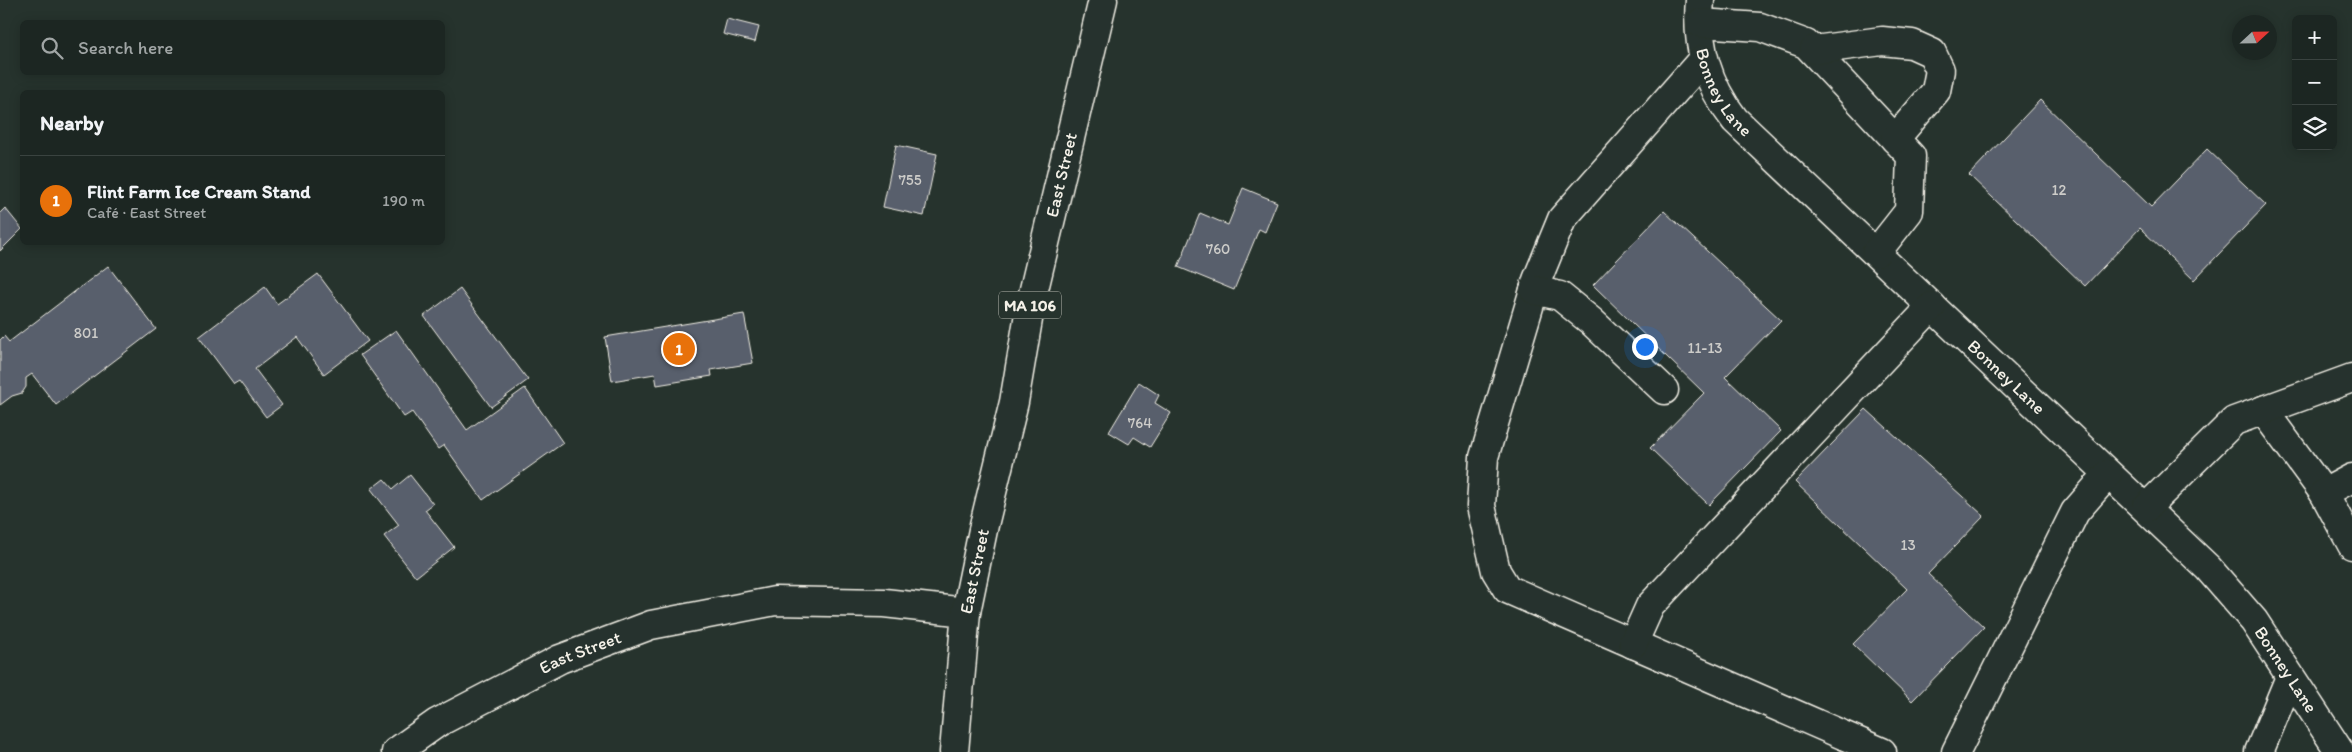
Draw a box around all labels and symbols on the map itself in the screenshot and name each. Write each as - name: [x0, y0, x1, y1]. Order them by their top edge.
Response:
- north arrow: [2232, 15, 2277, 60]
- street label: Bonney Lane: [1691, 46, 1757, 141]
- street label: East Street: [1041, 130, 1082, 219]
- house number: 755: [898, 171, 922, 189]
- house number: 12: [2052, 181, 2067, 199]
- house number: 760: [1206, 240, 1230, 258]
- road number: MA 106: [999, 292, 1061, 318]
- house number: 801: [74, 324, 98, 342]
- pin: 1: [663, 330, 695, 368]
- your location: [1632, 334, 1658, 360]
- street label: Bonney Lane: [1963, 335, 2050, 419]
- house number: 11-13: [1687, 339, 1723, 357]
- house number: 764: [1128, 414, 1152, 432]
- street label: East Street: [955, 527, 994, 616]
- house number: 13: [1900, 536, 1916, 554]
- street label: Bonney Lane: [2250, 622, 2322, 717]
- street label: East Street: [535, 626, 624, 679]

